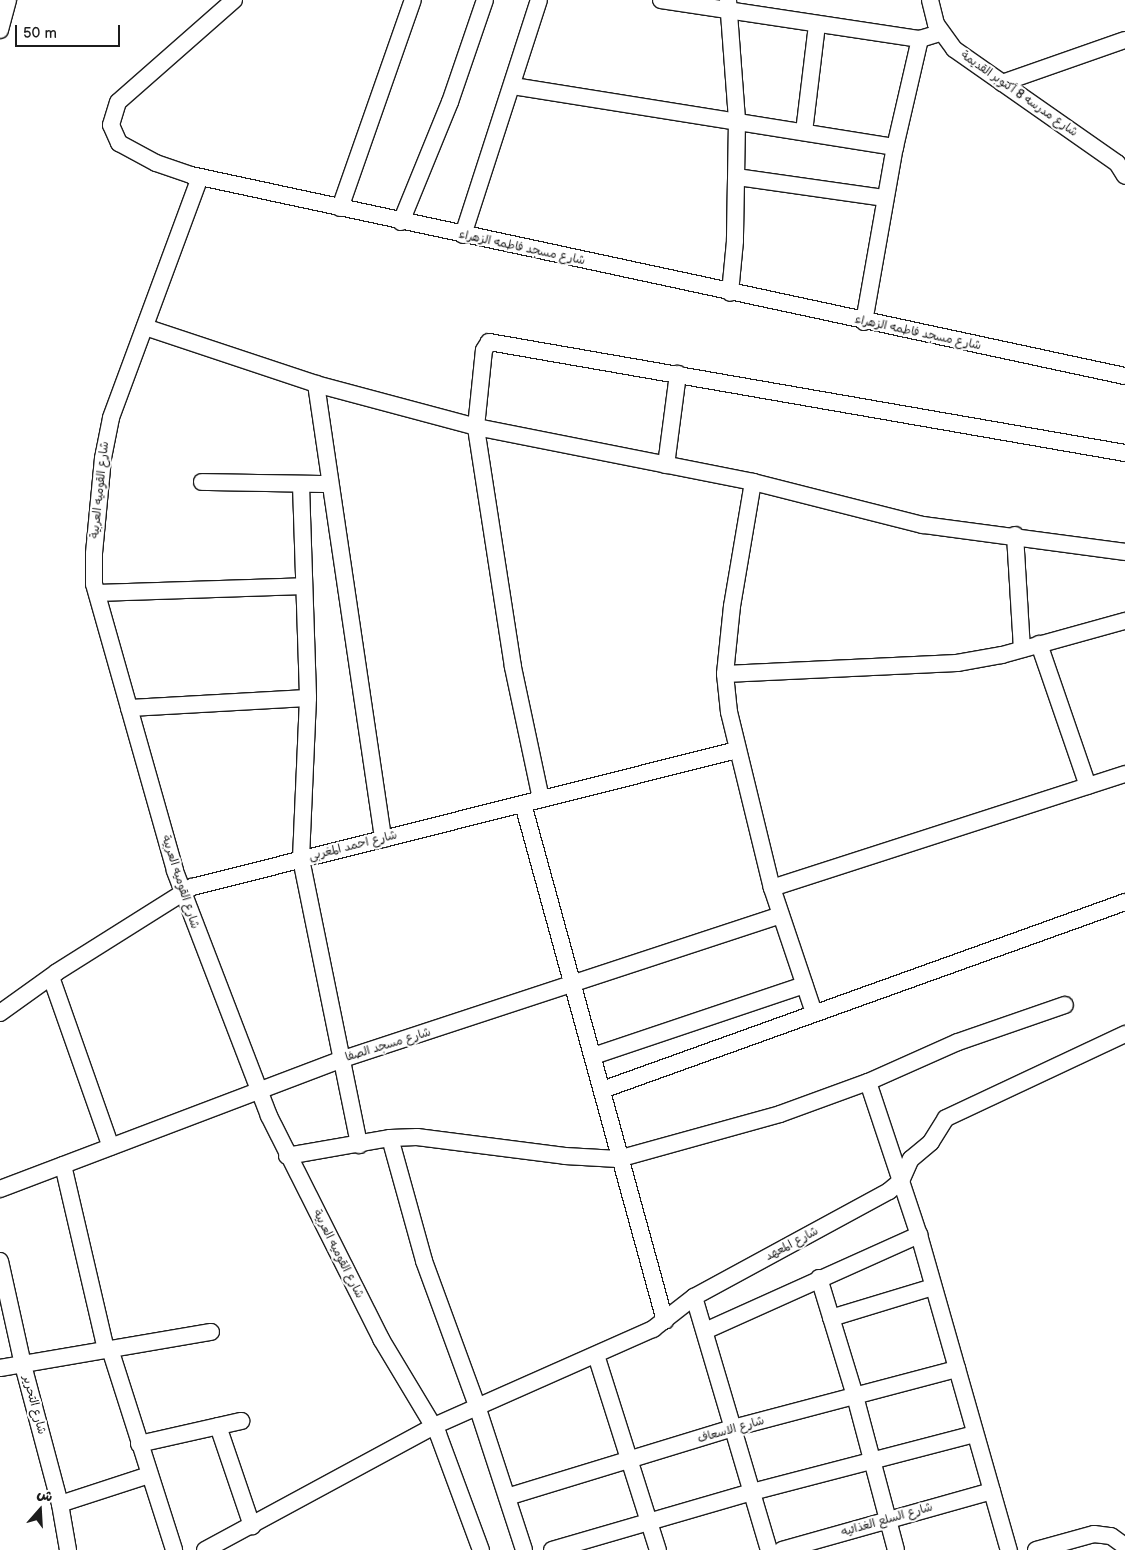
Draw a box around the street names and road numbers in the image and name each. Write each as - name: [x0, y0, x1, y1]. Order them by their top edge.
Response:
- street label: شارع مدرسه 8 أكتوبر القديمة: [958, 48, 1080, 140]
- street label: شارع مسجد فاطمه الزهراء: [458, 228, 586, 268]
- street label: شارع مسجد فاطمه الزهراء: [854, 313, 982, 353]
- street label: شارع القوميه العربية: [88, 441, 112, 539]
- street label: شارع احمد المغربي: [307, 828, 399, 864]
- street label: شارع القوميه العربية: [158, 833, 202, 931]
- street label: شارع مسجد الصفا: [343, 1025, 433, 1065]
- street label: شارع القوميه العربية: [309, 1207, 367, 1301]
- street label: شارع المعهد: [763, 1224, 821, 1264]
- street label: شارع التحرير: [19, 1374, 49, 1436]
- street label: شارع الاسعاف: [696, 1414, 766, 1446]
- street label: شارع السلع الغذائيه: [840, 1500, 934, 1540]

